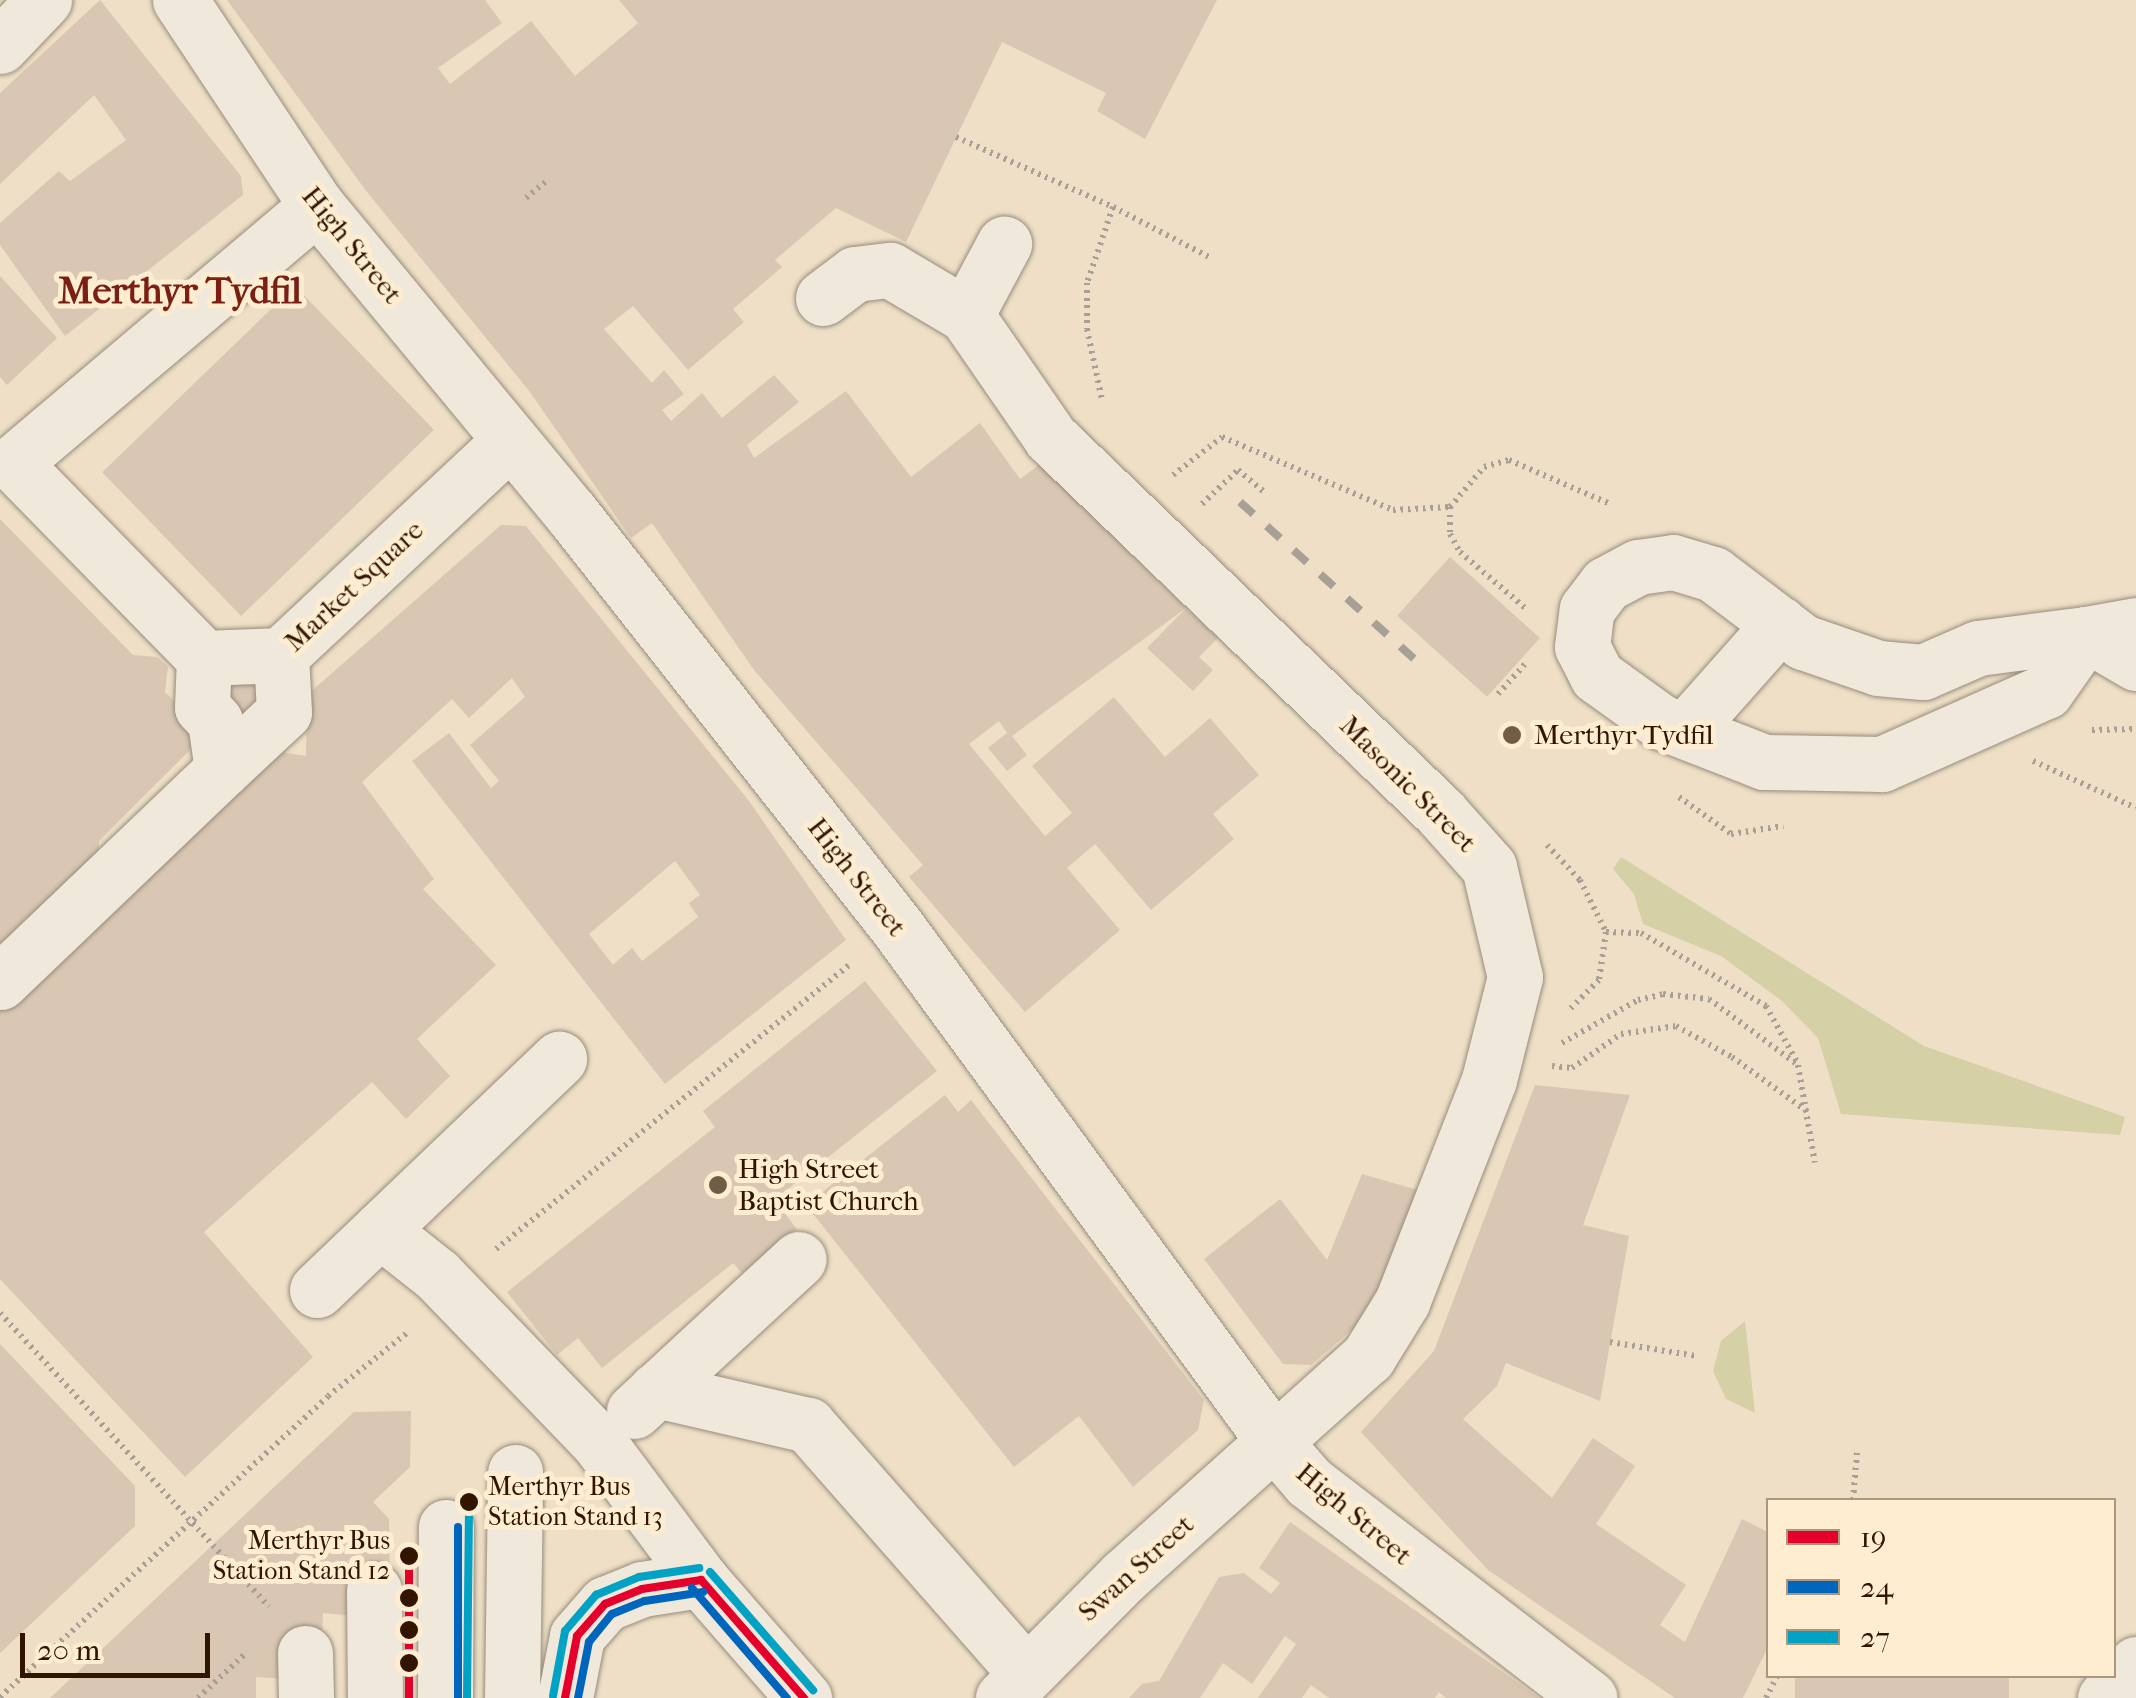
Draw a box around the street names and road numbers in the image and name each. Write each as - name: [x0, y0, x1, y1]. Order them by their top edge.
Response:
- street label: High Street: [295, 180, 409, 310]
- street label: Market Square: [278, 513, 430, 659]
- street label: Masonic Street: [1333, 709, 1483, 859]
- street label: High Street: [800, 811, 914, 943]
- street label: High Street: [1289, 1456, 1419, 1572]
- street label: Swan Street: [1071, 1507, 1201, 1629]

